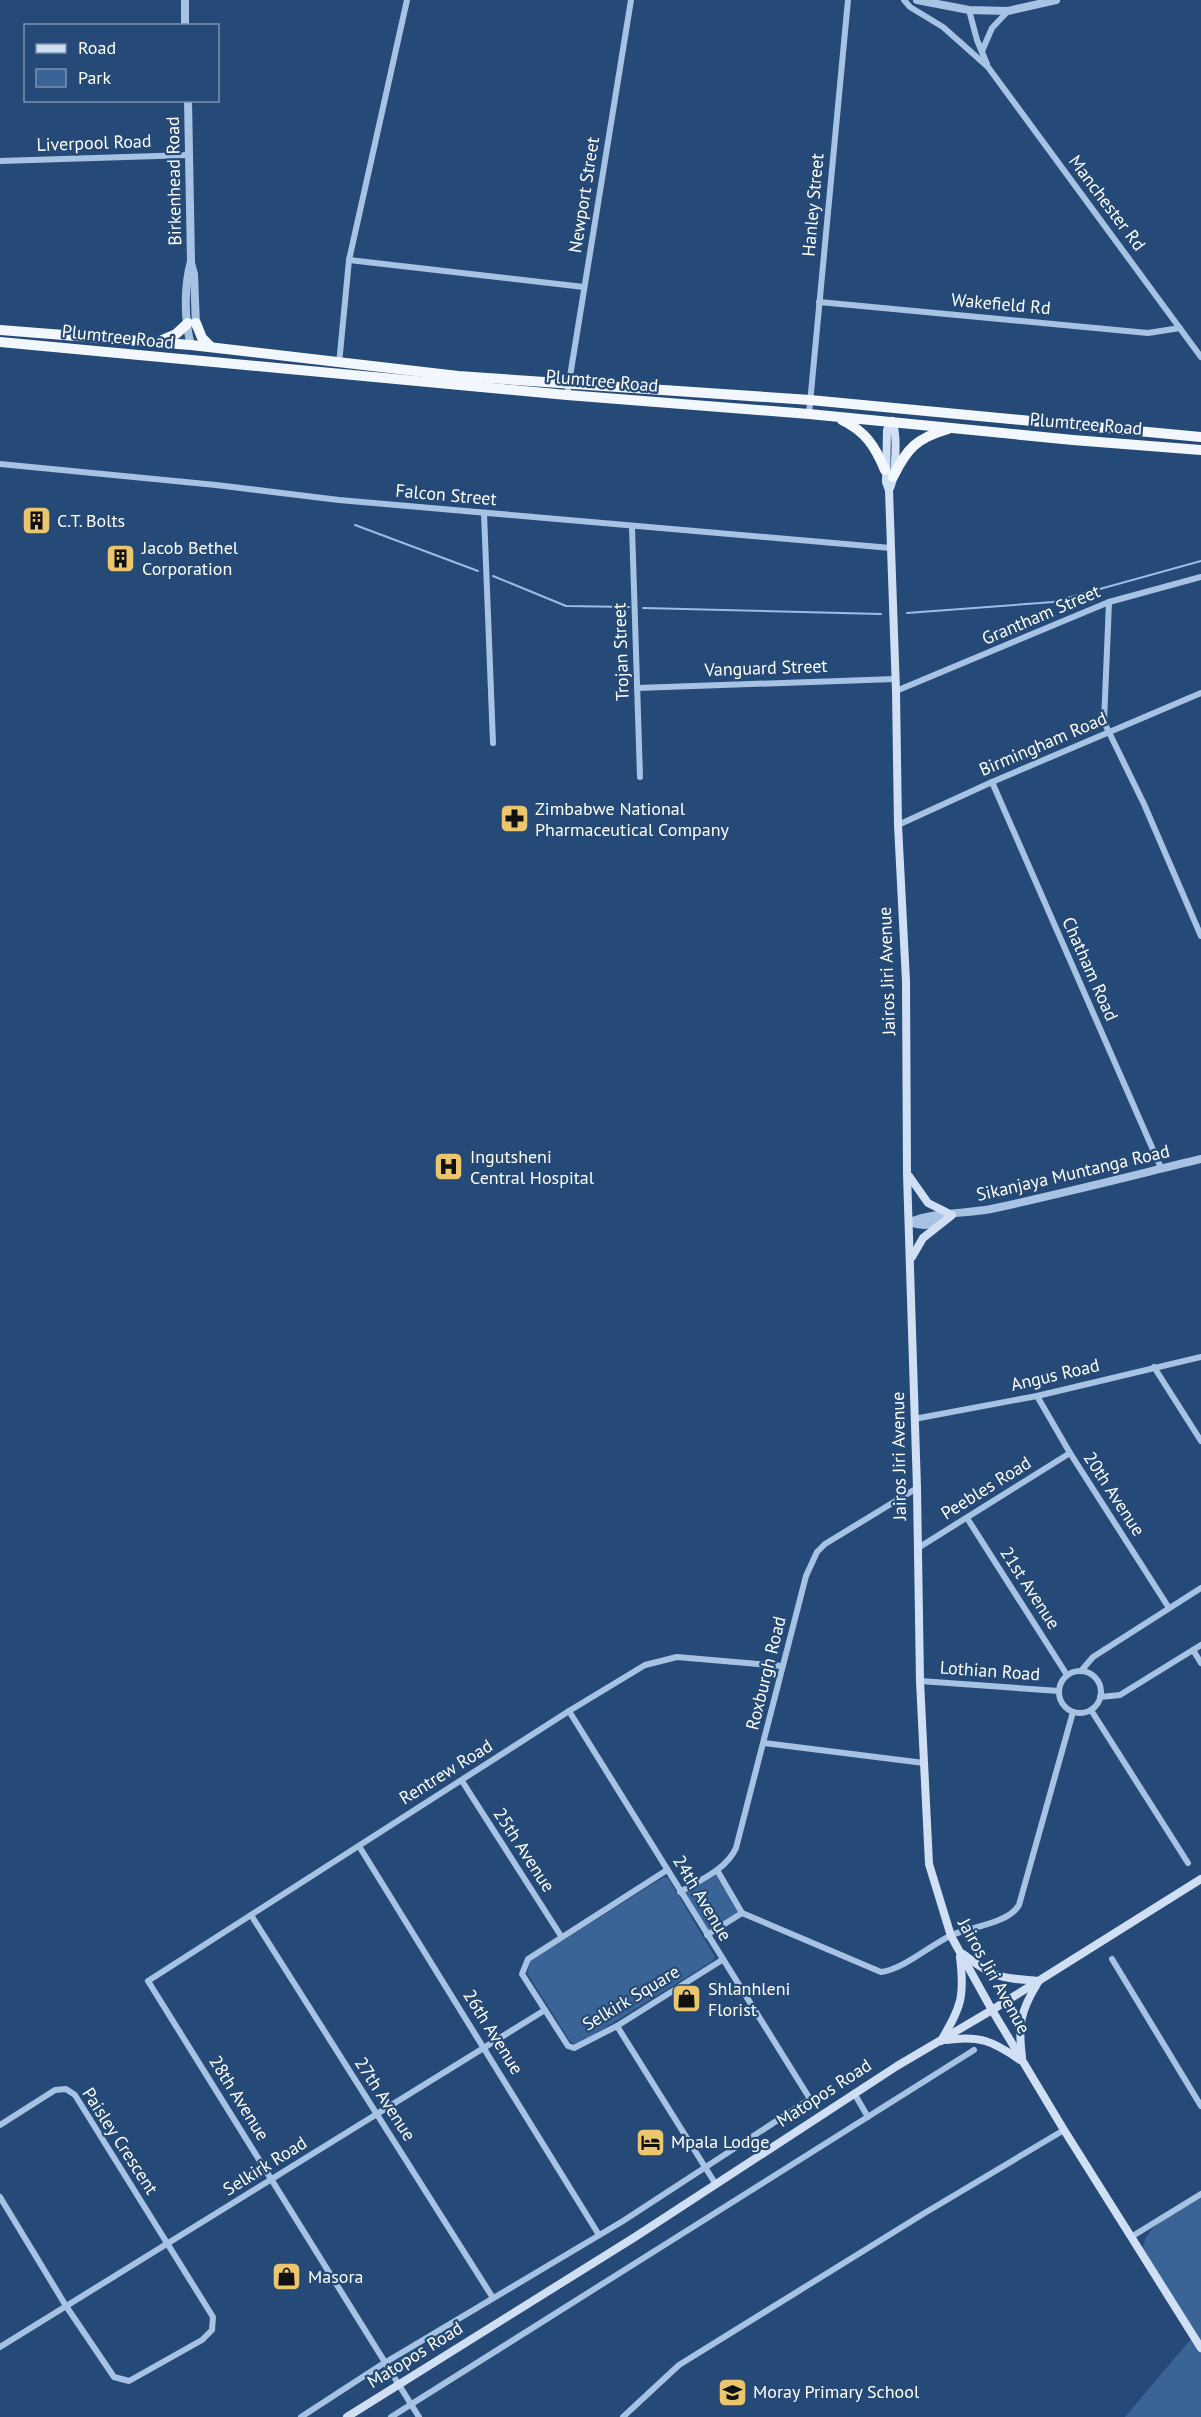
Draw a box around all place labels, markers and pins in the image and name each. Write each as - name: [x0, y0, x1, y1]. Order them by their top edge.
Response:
- building icon: C.T. Bolts: [20, 505, 52, 537]
- place label: C.T. Bolts: [57, 509, 125, 532]
- place label: Jacob Bethel Corporation: [141, 536, 239, 580]
- building icon: Jacob Bethel Corporation: [105, 542, 137, 574]
- place label: Zimbabwe National Pharmaceutical Company: [535, 797, 730, 841]
- pharmacy icon: Zimbabwe National Pharmaceutical Company: [498, 803, 530, 835]
- place label: Ingutsheni Central Hospital: [470, 1145, 595, 1189]
- hospital icon: Ingutsheni Central Hospital: [433, 1151, 465, 1183]
- place label: Shlanhleni Florist: [708, 1977, 790, 2021]
- shop icon: Shlanhleni Florist: [671, 1983, 703, 2015]
- hotel icon: Mpala Lodge: [634, 2126, 666, 2158]
- place label: Mpala Lodge: [671, 2130, 769, 2153]
- shop icon: Masora: [271, 2261, 303, 2293]
- place label: Masora: [308, 2265, 363, 2288]
- school or university icon: Moray Primary School: [716, 2376, 748, 2408]
- place label: Moray Primary School: [753, 2380, 920, 2403]

